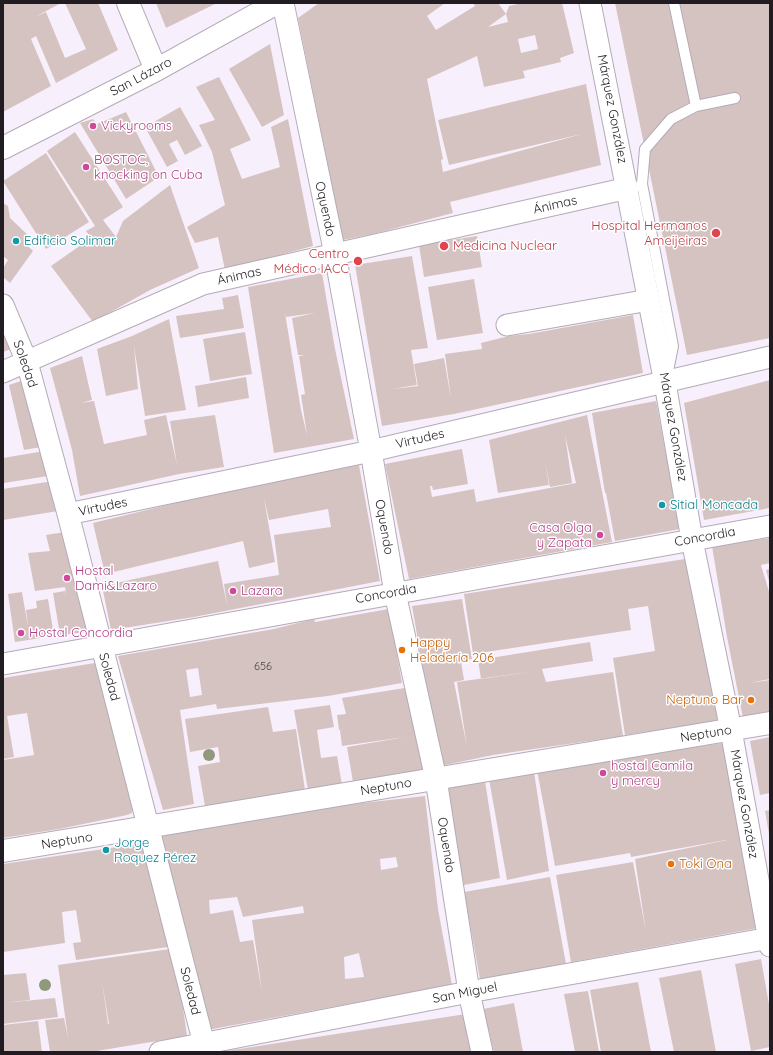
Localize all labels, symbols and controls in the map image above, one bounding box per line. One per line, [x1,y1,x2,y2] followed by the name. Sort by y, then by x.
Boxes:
[594,53,630,165] street label: Márquez González
[107,54,175,100] street label: San Lázaro
[101,118,172,134] place label: Vickyrooms
[88,121,98,131] marker: Vickyrooms
[94,152,203,183] place label: BOSTOC, knocking on Cuba
[81,162,91,172] marker: BOSTOC, knocking on Cuba
[312,180,338,238] street label: Oquendo
[532,192,578,218] street label: Ánimas
[591,218,707,249] place label: Hospital Hermanos Ameijeiras
[710,227,722,239] marker: Hospital Hermanos Ameijeiras
[24,233,116,249] place label: Edificio Solimar
[11,236,21,246] marker: Edificio Solimar
[453,238,557,254] place label: Medicina Nuclear
[438,240,450,252] marker: Medicina Nuclear
[274,246,349,277] place label: Centro Médico IACC
[352,255,364,267] marker: Centro Médico IACC
[216,263,262,289] street label: Ánimas
[10,338,40,390] street label: Soledad
[656,371,690,483] street label: Márquez González
[394,426,446,452] street label: Virtudes
[77,494,129,520] street label: Virtudes
[670,497,758,513] place label: Sitial Moncada
[371,498,397,556] street label: Oquendo
[657,500,667,510] marker: Sitial Moncada
[529,520,592,551] place label: Casa Olga y Zapata
[673,524,737,550] street label: Concordia
[595,530,605,540] marker: Casa Olga y Zapata
[75,563,157,594] place label: Hostal Dami&Lazaro
[62,573,72,583] marker: Hostal Dami&Lazaro
[354,581,418,607] street label: Concordia
[241,583,283,599] place label: Lazara
[228,586,238,596] marker: Lazara
[29,625,133,641] place label: Hostal Concordia
[16,628,26,638] marker: Hostal Concordia
[410,635,494,666] place label: Happy Heladería 206
[397,645,407,655] marker: Happy Heladería 206
[95,651,123,703] street label: Soledad
[254,660,272,674] house number: 656
[666,692,743,708] place label: Neptuno Bar
[746,695,756,705] marker: Neptuno Bar
[679,722,733,746] street label: Neptuno
[727,748,761,860] street label: Márquez González
[611,758,693,789] place label: hostal Camila y mercy
[598,768,608,778] marker: hostal Camila y mercy
[359,775,413,799] street label: Neptuno
[434,816,458,874] street label: Oquendo
[40,829,94,853] street label: Neptuno
[114,835,196,866] place label: Jorge Roquez Pérez
[101,845,111,855] marker: Jorge Roquez Pérez
[679,856,732,872] place label: Toki Ona
[666,859,676,869] marker: Toki Ona
[177,965,203,1017] street label: Soledad
[431,979,499,1007] street label: San Miguel

